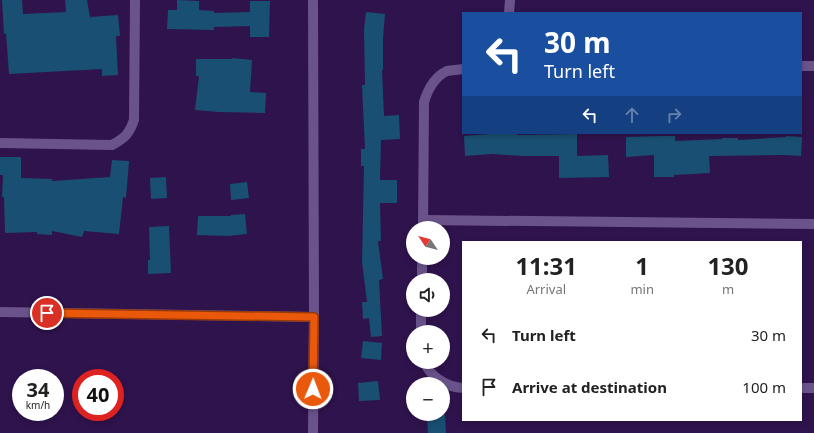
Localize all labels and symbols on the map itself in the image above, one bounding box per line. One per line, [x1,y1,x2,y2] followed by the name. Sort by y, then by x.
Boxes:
[406,221,450,265] north arrow
[30,296,64,330] pin
[292,368,334,410] position arrow
[72,369,124,421] speed limit sign: 40

